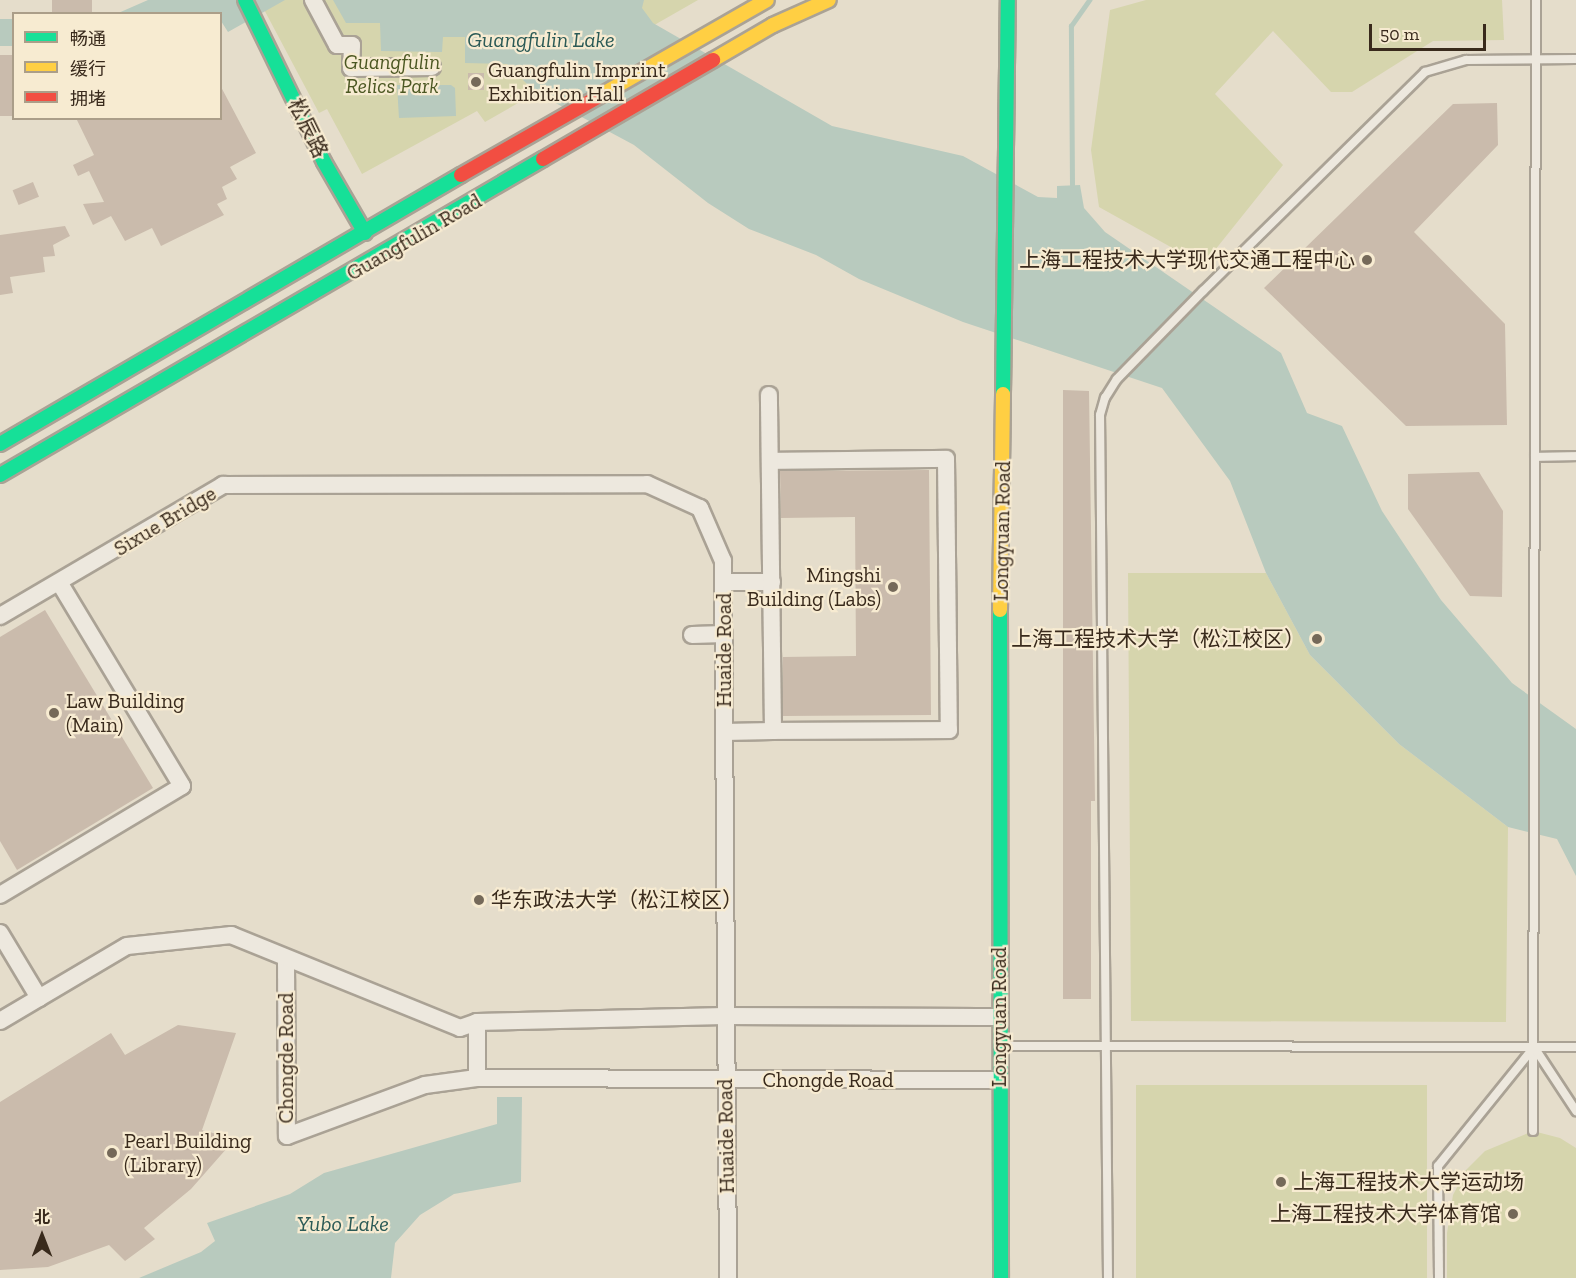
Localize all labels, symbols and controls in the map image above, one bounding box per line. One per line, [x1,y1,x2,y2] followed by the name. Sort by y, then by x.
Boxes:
[12,12,222,120] legend
[1372,12,1489,50] scale bar
[1380,23,1419,45] text: 50 m
[467,27,615,53] water label: Guangfulin Lake
[70,28,106,50] text: 畅通
[344,49,440,99] park label: Guangfulin Relics Park
[488,57,666,107] place label: Guangfulin Imprint Exhibition Hall
[70,58,106,80] text: 缓行
[469,75,483,89] marker: Guangfulin Imprint Exhibition Hall
[70,88,106,110] text: 拥堵
[283,94,333,162] street label: 松辰路
[342,188,486,286] street label: Guangfulin Road
[1019,247,1355,273] place label: 上海工程技术大学现代交通工程中心
[1360,253,1374,267] marker: 上海工程技术大学现代交通工程中心
[988,461,1016,601] street label: Longyuan Road
[109,481,221,561] street label: Sixue Bridge
[747,562,881,612] place label: Mingshi Building (Labs)
[886,580,900,594] marker: Mingshi Building (Labs)
[711,593,737,707] street label: Huaide Road
[1011,626,1305,652] place label: 上海工程技术大学（松江校区）
[1310,632,1324,646] marker: 上海工程技术大学（松江校区）
[66,688,185,738] place label: Law Building (Main)
[47,706,61,720] marker: Law Building (Main)
[491,887,743,913] place label: 华东政法大学（松江校区）
[472,893,486,907] marker: 华东政法大学（松江校区）
[986,947,1012,1087] street label: Longyuan Road
[273,993,299,1123] street label: Chongde Road
[763,1067,893,1093] street label: Chongde Road
[712,1079,740,1193] street label: Huaide Road
[124,1128,252,1178] place label: Pearl Building (Library)
[105,1146,119,1160] marker: Pearl Building (Library)
[1293,1169,1524,1195] place label: 上海工程技术大学运动场
[1274,1175,1288,1189] marker: 上海工程技术大学运动场
[1270,1201,1501,1227] place label: 上海工程技术大学体育馆
[12,1206,72,1266] north arrow
[1506,1207,1520,1221] marker: 上海工程技术大学体育馆
[34,1208,50,1227] text: 北
[297,1211,389,1237] water label: Yubo Lake

